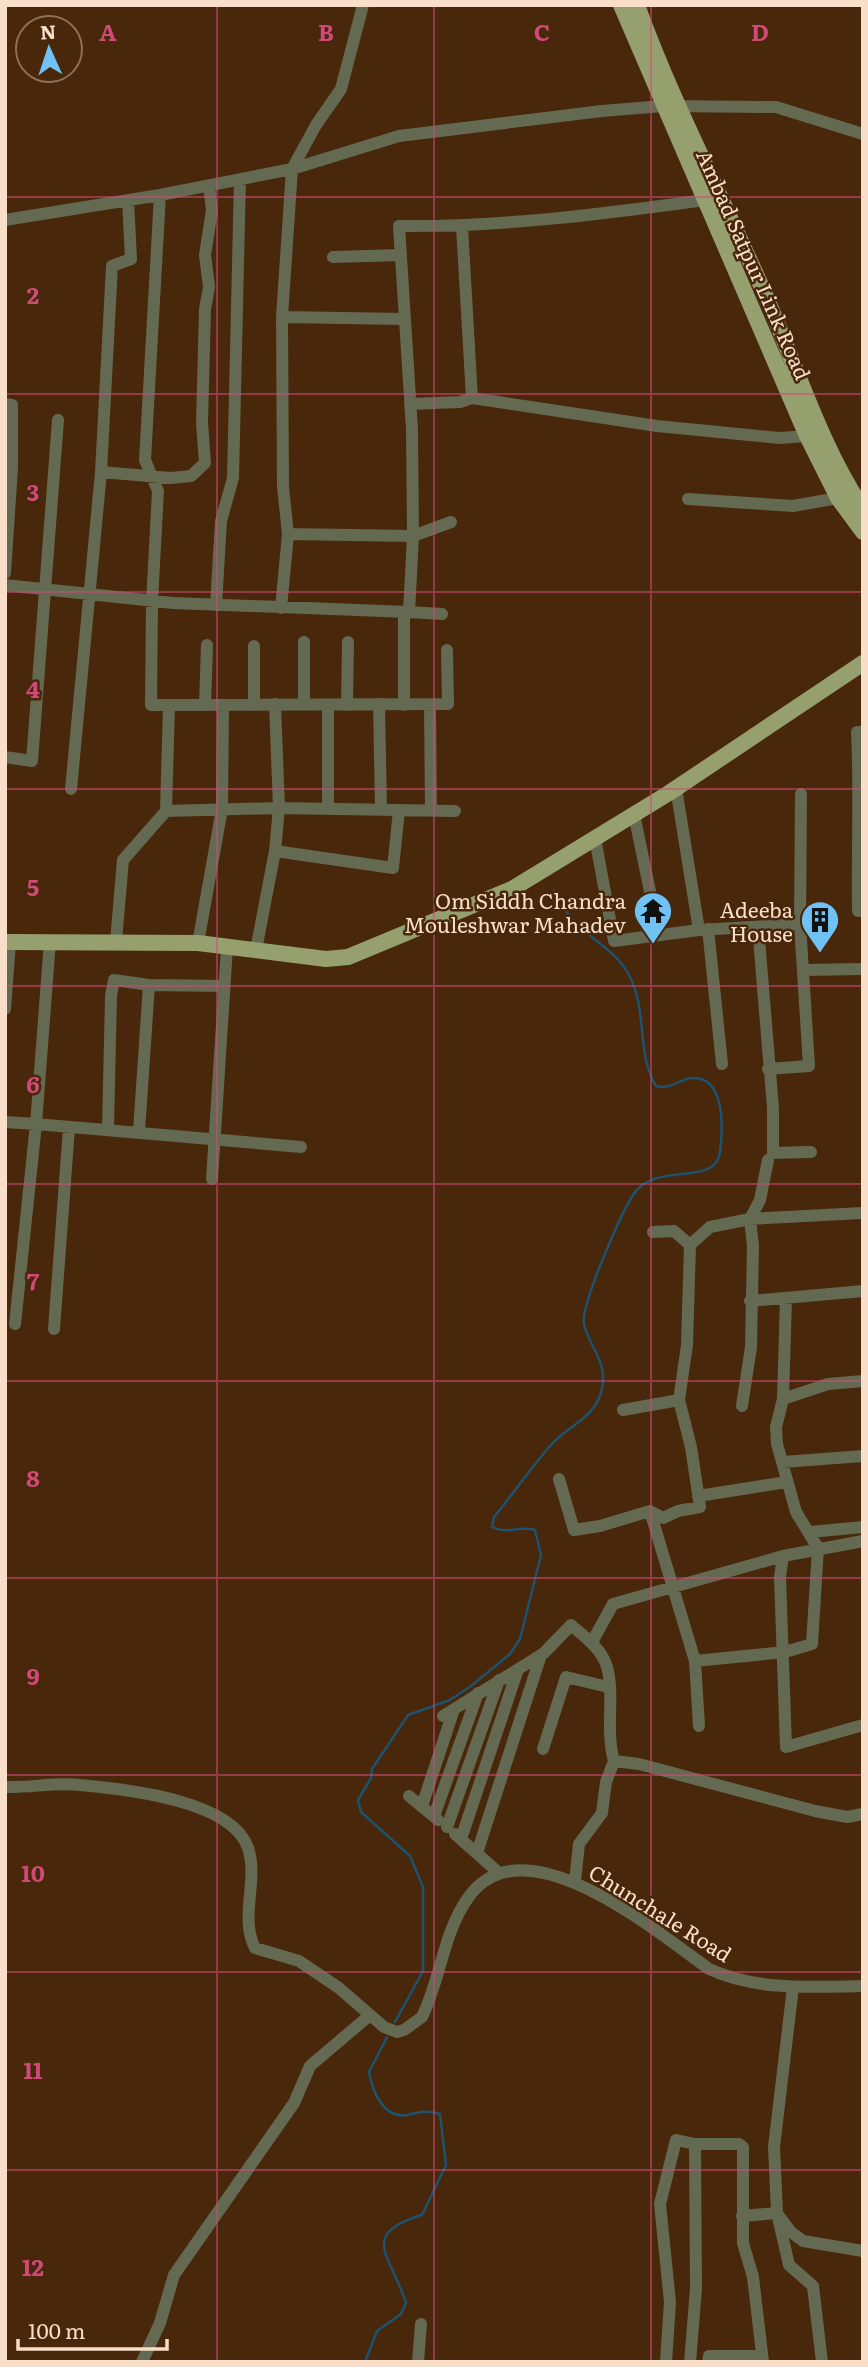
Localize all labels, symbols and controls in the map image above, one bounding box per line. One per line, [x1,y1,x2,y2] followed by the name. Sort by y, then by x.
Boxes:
[14,14,84,84] north arrow
[99,14,117,48] text: A
[318,14,334,48] text: B
[534,14,550,48] text: C
[751,14,769,48] text: D
[39,17,57,45] text: N
[690,144,820,384] street label: Ambad Satpur Link Road
[27,277,39,311] text: 2
[27,474,39,508] text: 3
[26,671,40,705] text: 4
[27,869,39,903] text: 5
[404,884,627,939] place label: Om Siddh Chandra Mouleshwar Mahadev
[632,890,674,945] temple icon: Om Siddh Chandra Mouleshwar Mahadev
[720,893,794,948] place label: Adeeba House
[799,899,841,954] building icon: Adeeba House
[26,1066,40,1100] text: 6
[27,1263,40,1297] text: 7
[26,1460,40,1494] text: 8
[26,1658,40,1692] text: 9
[21,1855,45,1889] text: 10
[584,1856,739,1969] street label: Chunchale Road
[23,2052,43,2086] text: 11
[22,2249,44,2283] text: 12
[18,2308,166,2352] scale bar
[28,2314,85,2345] text: 100 m

